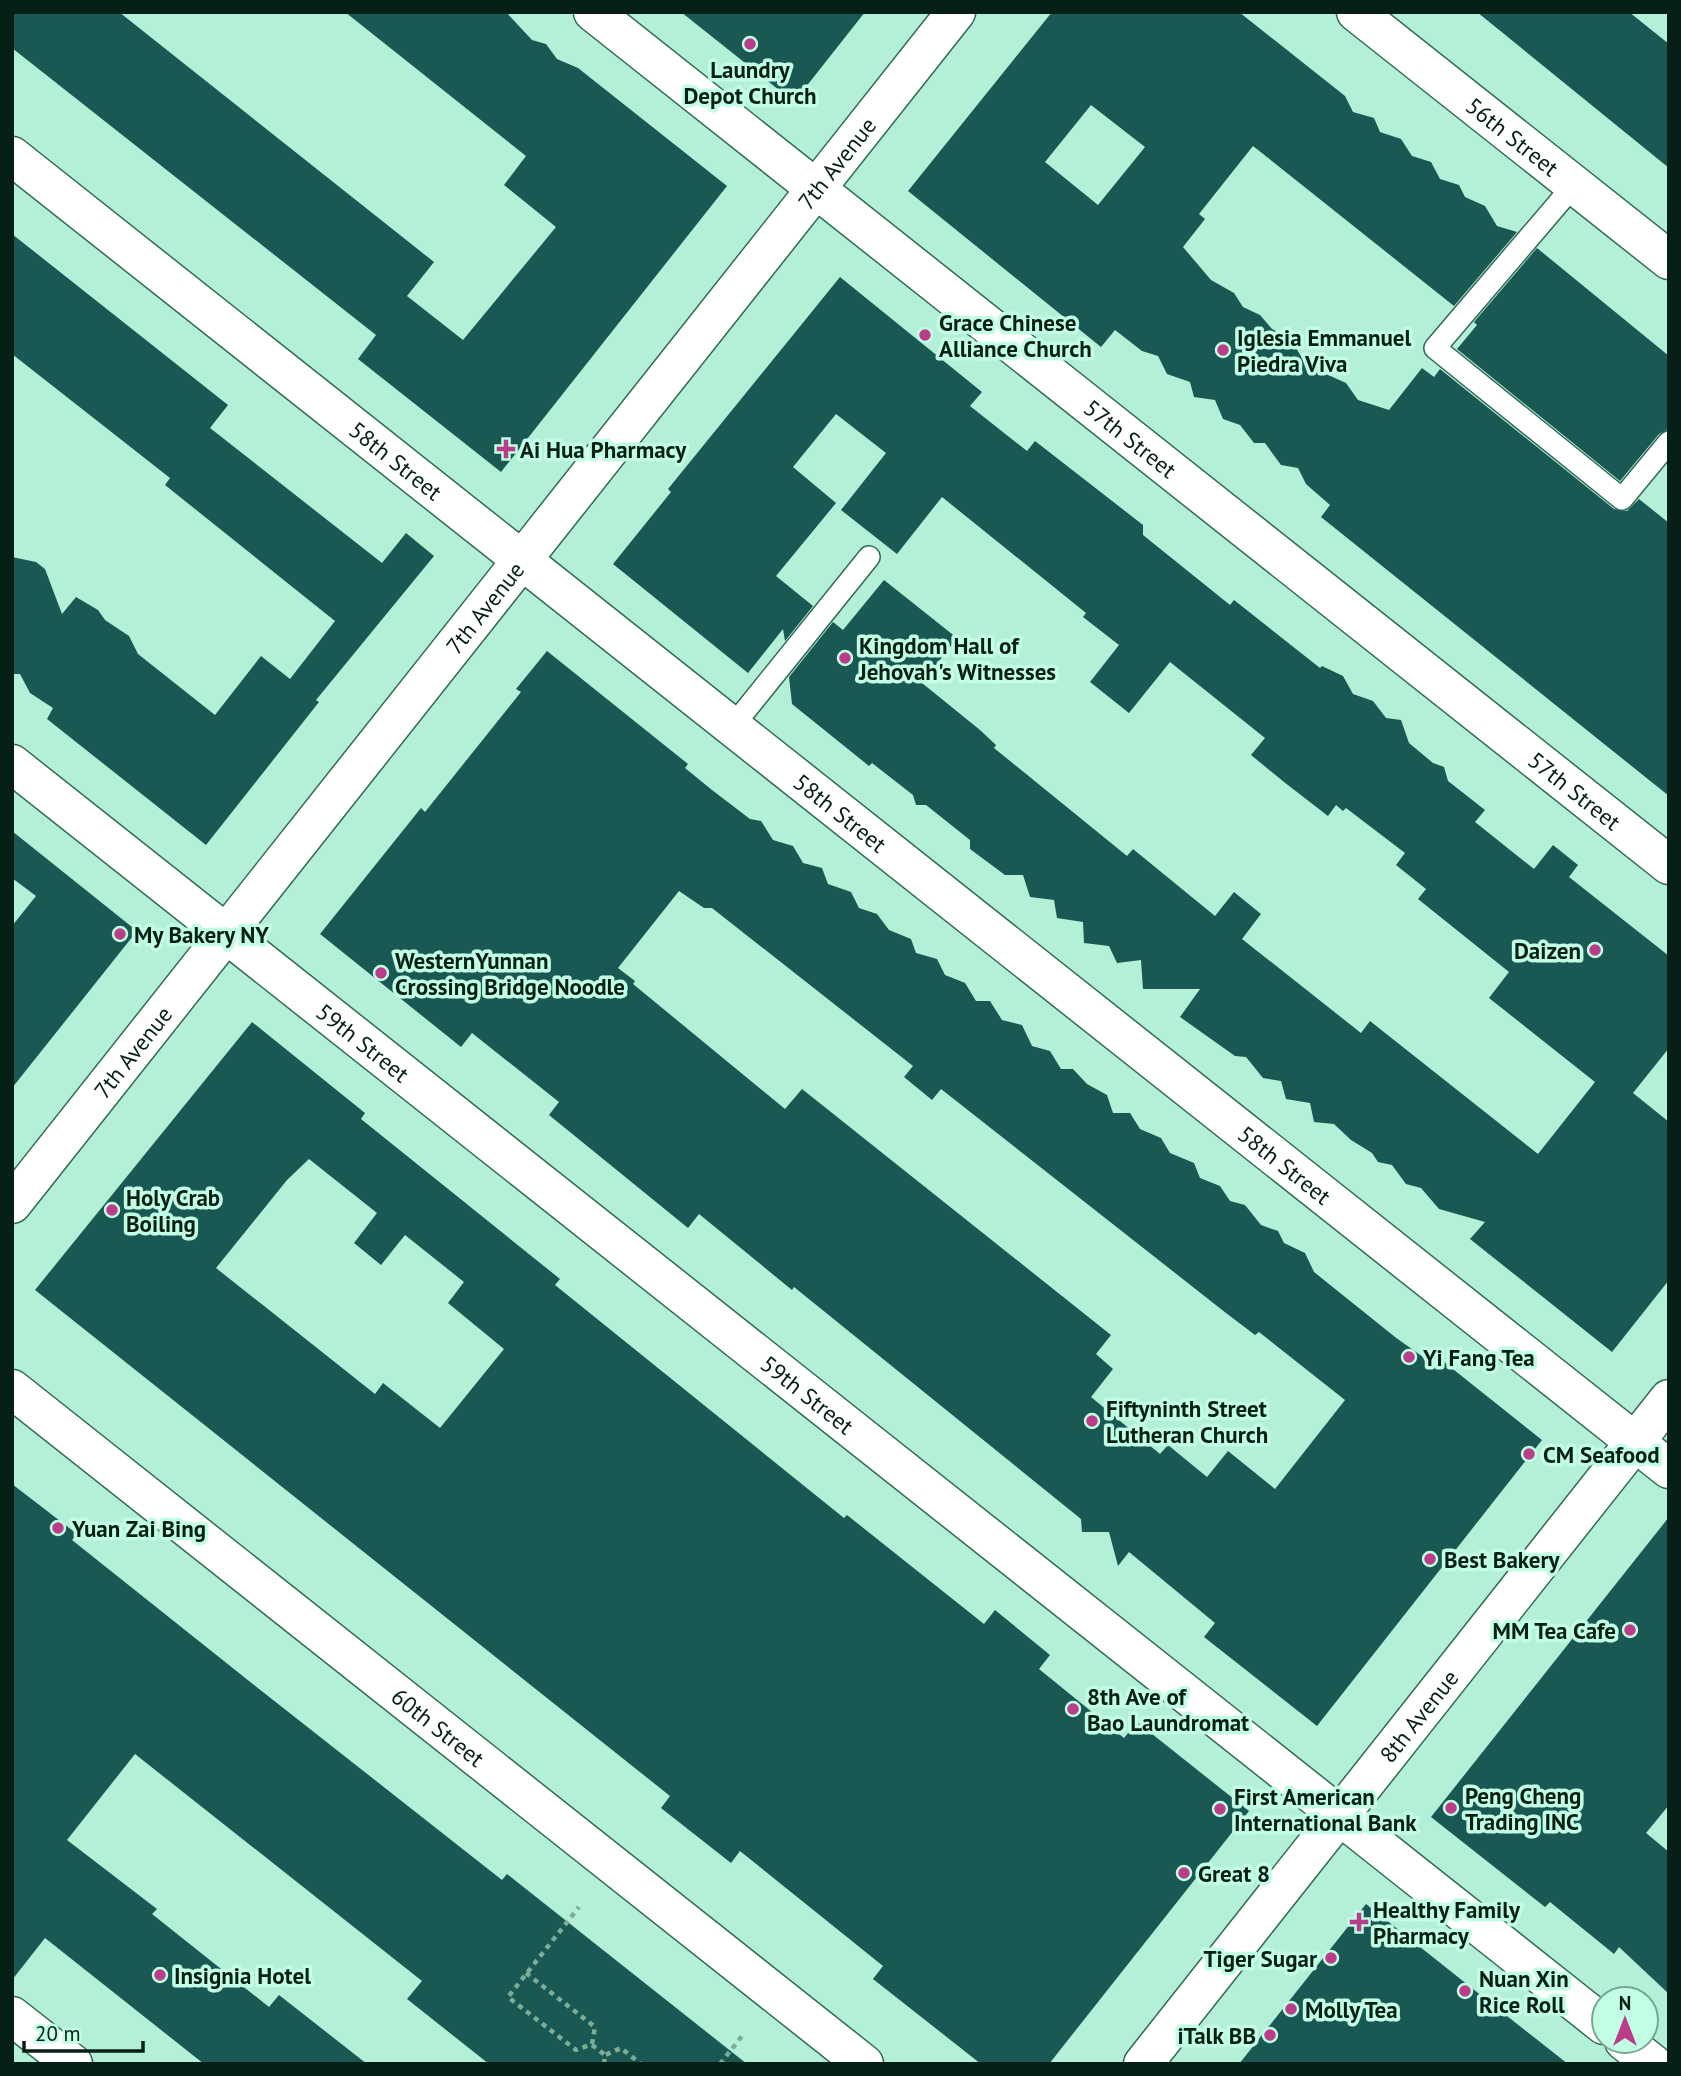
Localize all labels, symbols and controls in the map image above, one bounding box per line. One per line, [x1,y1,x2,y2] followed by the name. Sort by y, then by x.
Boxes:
[742,36,758,52] marker: Laundry Depot Church
[683,55,817,110] place label: Laundry Depot Church
[1460,91,1565,182] street label: 56th Street
[791,111,882,215] street label: 7th Avenue
[939,308,1092,363] place label: Grace Chinese Alliance Church
[1237,323,1411,378] place label: Iglesia Emmanuel Piedra Viva
[917,327,933,343] marker: Grace Chinese Alliance Church
[1215,342,1231,358] marker: Iglesia Emmanuel Piedra Viva
[1079,393,1183,484] street label: 57th Street
[344,415,448,506] street label: 58th Street
[520,435,687,464] place label: Ai Hua Pharmacy
[498,441,514,457] marker: Ai Hua Pharmacy
[439,555,530,659] street label: 7th Avenue
[858,631,1056,686] place label: Kingdom Hall of Jehovah's Witnesses
[837,650,853,666] marker: Kingdom Hall of Jehovah's Witnesses
[1523,745,1627,836] street label: 57th Street
[788,767,893,858] street label: 58th Street
[134,920,269,949] place label: My Bakery NY
[112,926,128,942] marker: My Bakery NY
[1514,936,1581,965] place label: Daizen
[1587,942,1603,958] marker: Daizen
[395,946,625,1001] place label: WesternYunnan Crossing Bridge Noodle
[373,965,389,981] marker: WesternYunnan Crossing Bridge Noodle
[311,997,416,1088] street label: 59th Street
[87,1000,178,1104] street label: 7th Avenue
[1233,1119,1337,1210] street label: 58th Street
[126,1183,220,1238] place label: Holy Crab Boiling
[104,1202,120,1218] marker: Holy Crab Boiling
[1422,1343,1535,1372] place label: Yi Fang Tea
[755,1349,860,1440] street label: 59th Street
[1401,1349,1417,1365] marker: Yi Fang Tea
[1106,1394,1268,1449] place label: Fiftyninth Street Lutheran Church
[1084,1413,1100,1429] marker: Fiftyninth Street Lutheran Church
[1543,1440,1660,1469] place label: CM Seafood
[1521,1446,1537,1462] marker: CM Seafood
[71,1514,206,1543] place label: Yuan Zai Bing
[50,1520,66,1536] marker: Yuan Zai Bing
[1444,1545,1561,1574] place label: Best Bakery
[1422,1551,1438,1567] marker: Best Bakery
[1493,1616,1616,1645] place label: MM Tea Cafe
[1622,1622,1638,1638] marker: MM Tea Cafe
[1373,1664,1464,1768] street label: 8th Avenue
[386,1681,491,1773] street label: 60th Street
[1087,1682,1249,1737] place label: 8th Ave of Bao Laundromat
[1065,1701,1081,1717] marker: 8th Ave of Bao Laundromat
[1465,1781,1581,1836] place label: Peng Cheng Trading INC
[1234,1782,1417,1837] place label: First American International Bank
[1443,1800,1459,1816] marker: Peng Cheng Trading INC
[1212,1801,1228,1817] marker: First American International Bank
[1198,1859,1270,1888] place label: Great 8
[1176,1865,1192,1881] marker: Great 8
[1373,1895,1521,1950] place label: Healthy Family Pharmacy
[1351,1914,1367,1930] marker: Healthy Family Pharmacy
[1203,1944,1318,1973] place label: Tiger Sugar
[1323,1950,1339,1966] marker: Tiger Sugar
[174,1961,311,1990] place label: Insignia Hotel
[1479,1964,1569,2019] place label: Nuan Xin Rice Roll
[152,1967,168,1983] marker: Insignia Hotel
[1457,1983,1473,1999] marker: Nuan Xin Rice Roll
[1590,1985,1660,2055] north arrow
[1619,1991,1631,2015] text: N
[1305,1995,1398,2024] place label: Molly Tea
[1283,2001,1299,2017] marker: Molly Tea
[24,2010,144,2054] scale bar
[35,2020,81,2047] text: 20 m
[1177,2021,1256,2050] place label: iTalk BB
[1262,2027,1278,2043] marker: iTalk BB

